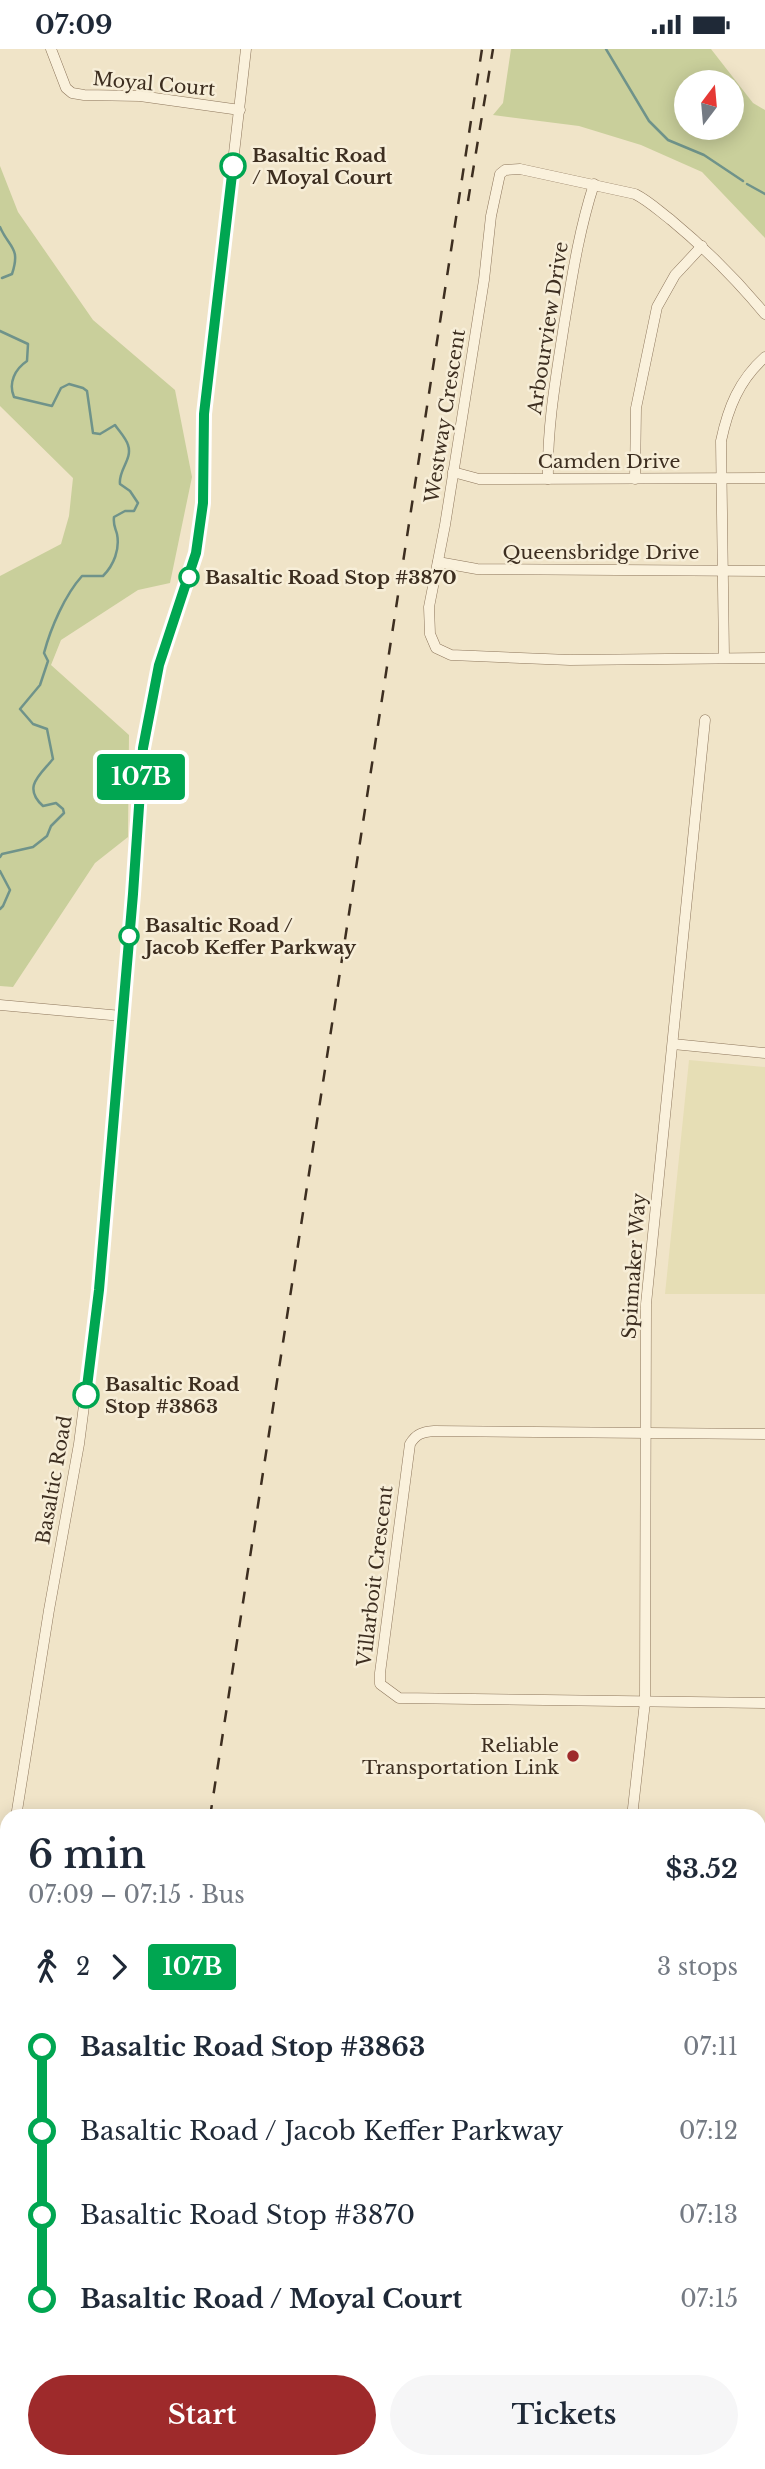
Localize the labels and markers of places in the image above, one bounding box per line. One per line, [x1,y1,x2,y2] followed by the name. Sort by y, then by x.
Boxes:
[252,144,393,189] place label: Basaltic Road / Moyal Court
[220,153,246,179] marker: Basaltic Road / Moyal Court
[205,566,457,589] place label: Basaltic Road Stop #3870
[179,567,199,587] marker: Basaltic Road Stop #3870
[141,914,357,959] place label: Basaltic Road / Jacob Keffer Parkway
[119,926,139,946] marker: Basaltic Road / Jacob Keffer Parkway
[105,1373,239,1418] place label: Basaltic Road Stop #3863
[73,1382,99,1408] marker: Basaltic Road Stop #3863
[362,1734,559,1779] place label: Reliable Transportation Link
[565,1748,581,1764] marker: Reliable Transportation Link

